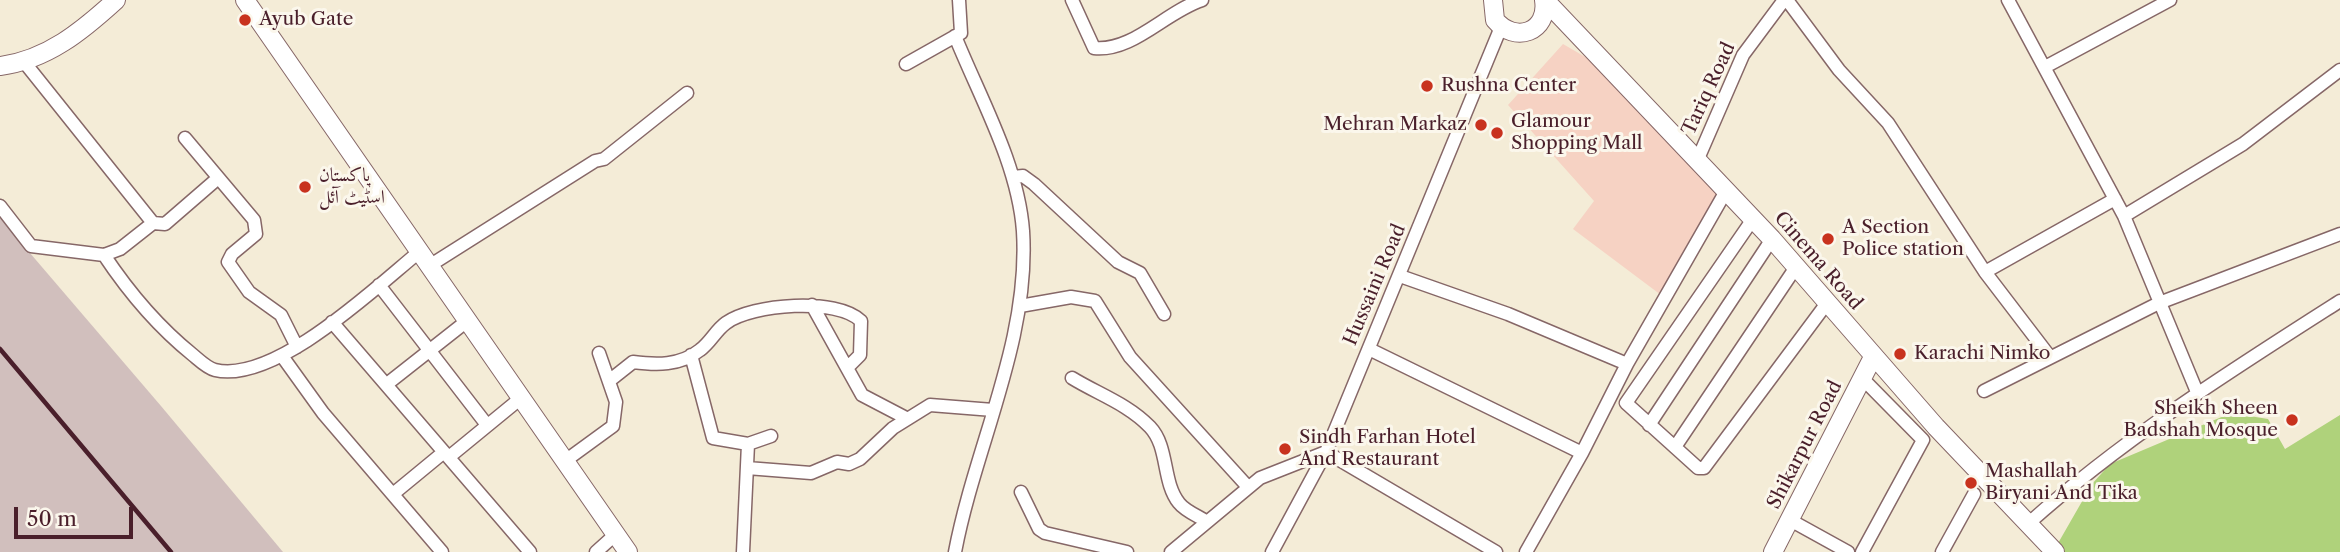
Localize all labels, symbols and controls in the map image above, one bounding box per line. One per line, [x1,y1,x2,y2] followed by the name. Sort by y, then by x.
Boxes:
[259,9,353,31] place label: Ayub Gate
[237,12,253,28] marker: Ayub Gate
[1678,39,1740,139] street label: Tariq Road
[1441,75,1576,97] place label: Rushna Center
[1419,78,1435,94] marker: Rushna Center
[1511,111,1642,155] place label: Glamour Shopping Mall
[1323,114,1467,136] place label: Mehran Markaz
[1473,117,1489,133] marker: Mehran Markaz
[1489,125,1505,141] marker: Glamour Shopping Mall
[319,165,385,209] place label: پاکستان اسٹیٹ آئل
[297,179,313,195] marker: پاکستان اسٹیٹ آئل
[1769,207,1867,315] street label: Cinema Road
[1842,217,1964,261] place label: A Section Police station
[1339,221,1411,349] street label: Hussaini Road
[1820,231,1836,247] marker: A Section Police station
[1914,343,2050,365] place label: Karachi Nimko
[1892,346,1908,362] marker: Karachi Nimko
[1763,377,1847,513] street label: Shikarpur Road
[2124,398,2278,442] place label: Sheikh Sheen Badshah Mosque
[2284,412,2300,428] marker: Sheikh Sheen Badshah Mosque
[1299,427,1476,471] place label: Sindh Farhan Hotel And Restaurant
[1277,441,1293,457] marker: Sindh Farhan Hotel And Restaurant
[1985,461,2138,505] place label: Mashallah Biryani And Tika
[1963,475,1979,491] marker: Mashallah Biryani And Tika
[18,492,136,536] scale bar
[27,506,77,531] text: 50 m

